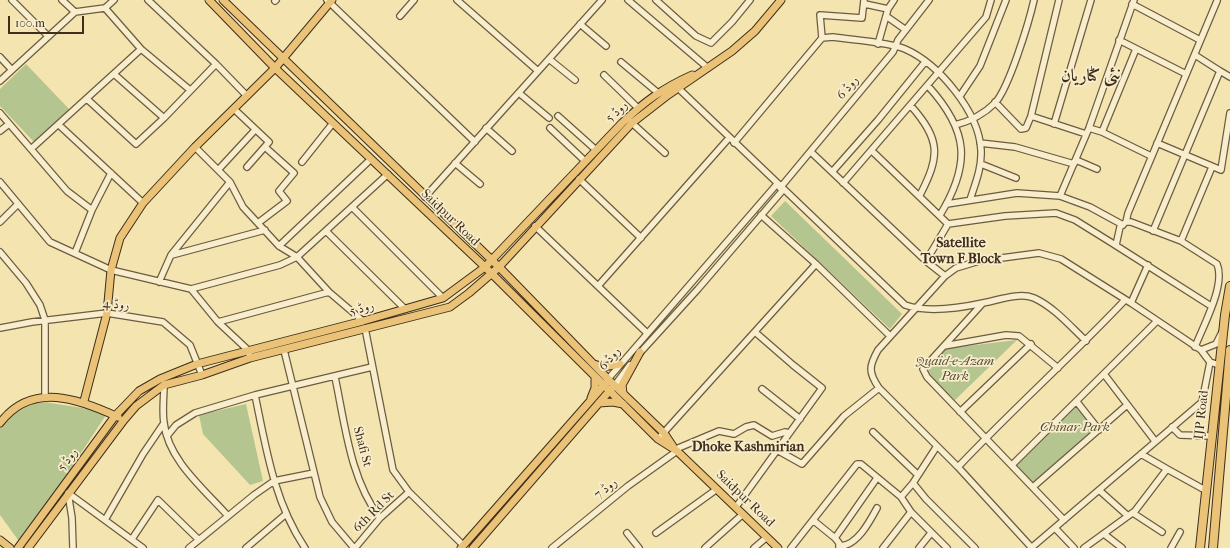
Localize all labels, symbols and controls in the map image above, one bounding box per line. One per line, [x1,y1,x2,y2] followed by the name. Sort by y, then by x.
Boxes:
[10,8,86,34] scale bar
[15,16,45,30] text: 100 m
[1061,67,1121,87] district label: نئی کٹاریان
[834,73,862,103] street label: روڈ 6
[603,98,631,126] street label: روڈ 5
[418,186,482,250] street label: Saidpur Road
[921,236,1001,268] district label: Satellite Town F Block
[102,296,130,314] street label: روڈ 4
[348,298,376,320] street label: روڈ 5
[596,344,624,374] street label: روڈ 6
[916,354,994,385] park label: Quaid-e-Azam Park
[1192,390,1212,440] street label: IJP Road
[1040,420,1110,436] park label: Chinar Park
[349,425,375,469] street label: Shafi St
[692,440,804,456] district label: Dhoke Kashmirian
[54,445,82,475] street label: روڈ 5
[713,467,777,531] street label: Saidpur Road
[591,475,621,503] street label: روڈ 7
[350,488,398,536] street label: 6th Rd St

